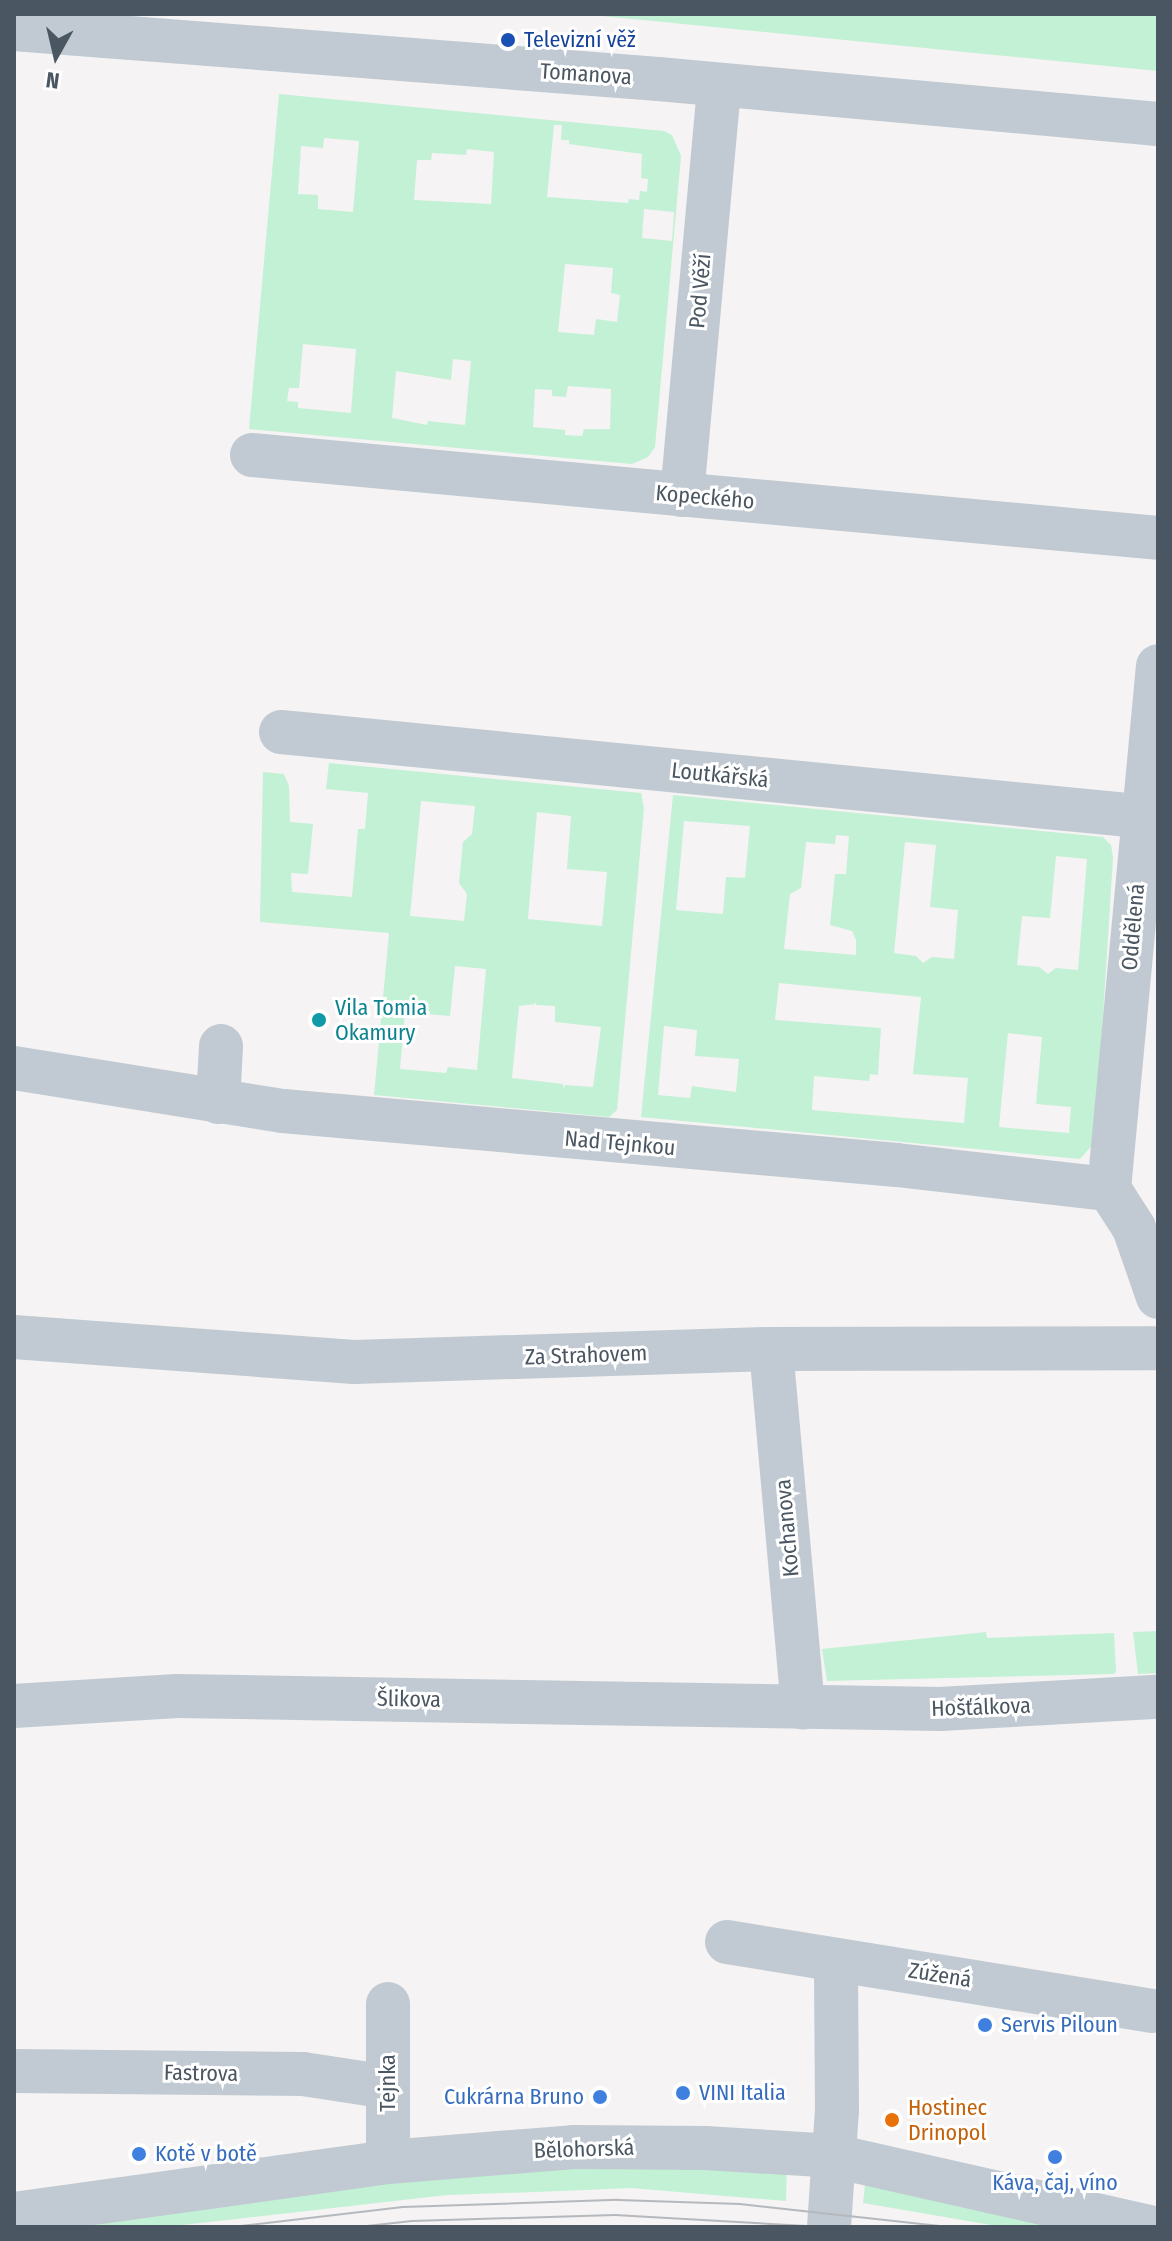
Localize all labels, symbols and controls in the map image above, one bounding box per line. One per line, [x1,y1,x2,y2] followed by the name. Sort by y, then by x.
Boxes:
[16,16,96,96] north arrow
[524,27,636,53] place label: Televizní věž
[499,31,517,49] marker: Televizní věž
[539,58,633,90] street label: Tomanova
[44,66,61,95] text: N
[684,253,716,329] street label: Pod Věží
[655,480,755,514] street label: Kopeckého
[670,757,770,793] street label: Loutkářská
[1116,882,1150,972] street label: Oddělená
[335,994,427,1046] place label: Vila Tomia Okamury
[310,1011,328,1029] marker: Vila Tomia Okamury
[563,1125,677,1161] street label: Nad Tejnkou
[524,1340,648,1370] street label: Za Strahovem
[770,1478,804,1578] street label: Kochanova
[377,1685,441,1713] street label: Šlikova
[931,1692,1031,1722] street label: Hošťálkova
[907,1957,973,1993] street label: Zúžená
[1001,2012,1118,2038] place label: Servis Piloun
[976,2016,994,2034] marker: Servis Piloun
[375,2054,401,2112] street label: Tejnka
[164,2059,238,2087] street label: Fastrova
[699,2080,786,2106] place label: VINI Italia
[444,2084,584,2110] place label: Cukrárna Bruno
[674,2084,692,2102] marker: VINI Italia
[591,2088,609,2106] marker: Cukrárna Bruno
[908,2094,987,2146] place label: Hostinec Drinopol
[883,2111,901,2129] marker: Hostinec Drinopol
[533,2134,635,2164] street label: Bělohorská
[155,2141,257,2167] place label: Kotě v botě
[130,2145,148,2163] marker: Kotě v botě
[1046,2148,1064,2166] marker: Káva, čaj, víno
[992,2170,1118,2196] place label: Káva, čaj, víno

